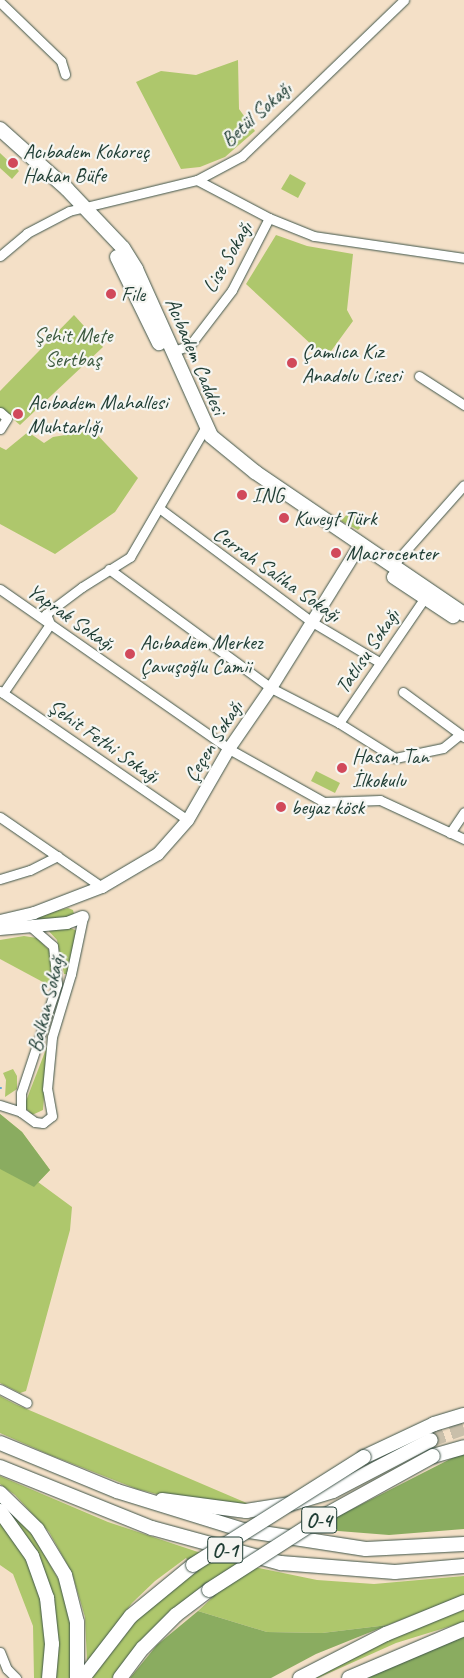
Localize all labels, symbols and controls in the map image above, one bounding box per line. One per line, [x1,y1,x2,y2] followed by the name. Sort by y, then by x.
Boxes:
[216,76,296,152] street label: Betül Sokağı
[23,138,149,188] place label: Acıbadem Kokoreç Hakan Büfe
[7,157,19,169] marker: Acıbadem Kokoreç Hakan Büfe
[197,217,257,297] street label: Lise Sokağı
[121,281,145,307] place label: File
[105,288,117,300] marker: File
[160,293,232,419] street label: Acıbadem Caddesi
[34,322,112,372] park label: Şehit Mete Sertbaş
[302,338,401,388] place label: Çamlıca Kız Anadolu Lisesi
[286,357,298,369] marker: Çamlıca Kız Anadolu Lisesi
[28,389,167,439] place label: Acıbadem Mahallesi Muhtarlığı
[12,408,24,420] marker: Acıbadem Mahallesi Muhtarlığı
[252,482,284,508] place label: ING
[236,489,248,501] marker: ING
[294,505,377,531] place label: Kuveyt Türk
[278,512,290,524] marker: Kuveyt Türk
[208,521,346,627] street label: Cerrah Saliha Sokağı
[346,540,438,566] place label: Macrocenter
[330,547,342,559] marker: Macrocenter
[23,578,119,656] street label: Yaprak Sokağı
[330,604,404,698] street label: Tatlısu Sokağı
[140,629,263,679] place label: Acıbadem Merkez Çavuşoğlu Camii
[124,648,136,660] marker: Acıbadem Merkez Çavuşoğlu Camii
[44,694,164,788] street label: Şehit Fethi Sokağı
[178,696,248,786] street label: Çeçen Sokağı
[352,743,429,793] place label: Hasan Tan İlkokulu
[336,762,348,774] marker: Hasan Tan İlkokulu
[291,794,364,820] place label: beyaz kösk
[275,801,287,813] marker: beyaz kösk
[22,952,70,1054] street label: Balkan Sokağı
[300,1502,338,1538] road number: O-4
[206,1532,244,1568] road number: O-1

